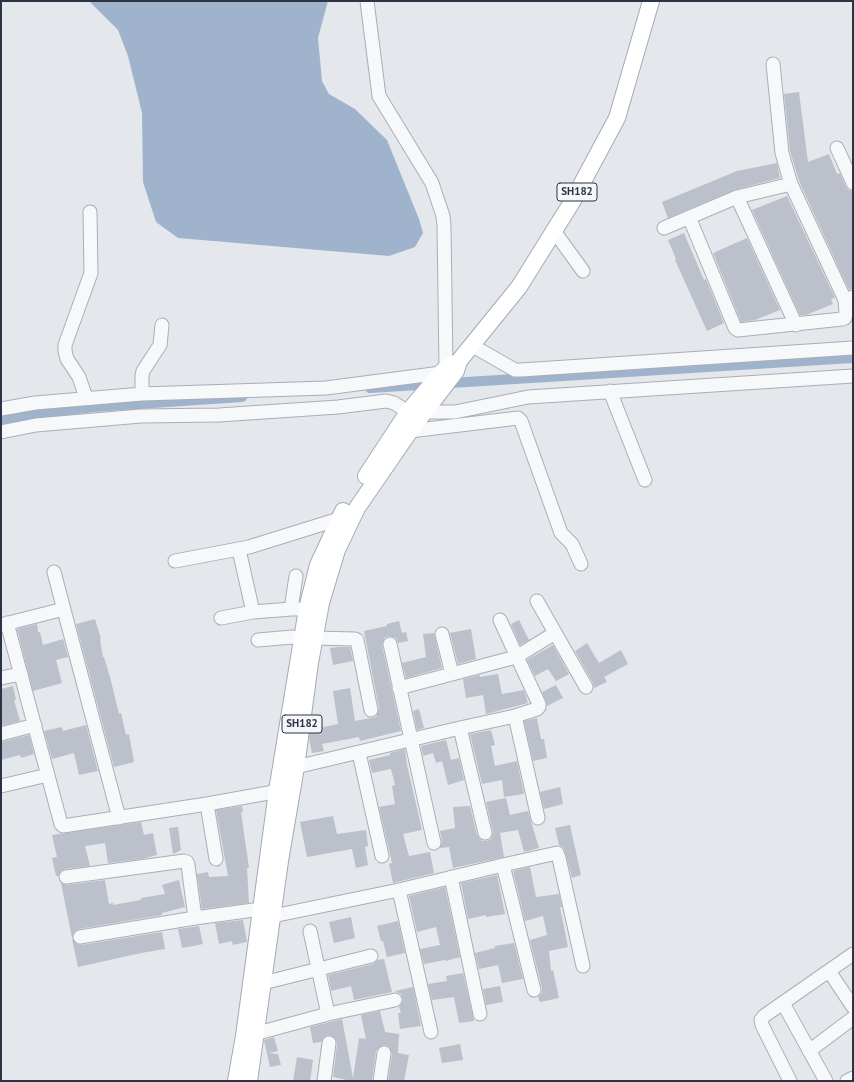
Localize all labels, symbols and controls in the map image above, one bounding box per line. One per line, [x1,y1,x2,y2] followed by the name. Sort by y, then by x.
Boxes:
[557,183,597,201] road number: SH182
[282,715,322,733] road number: SH182

